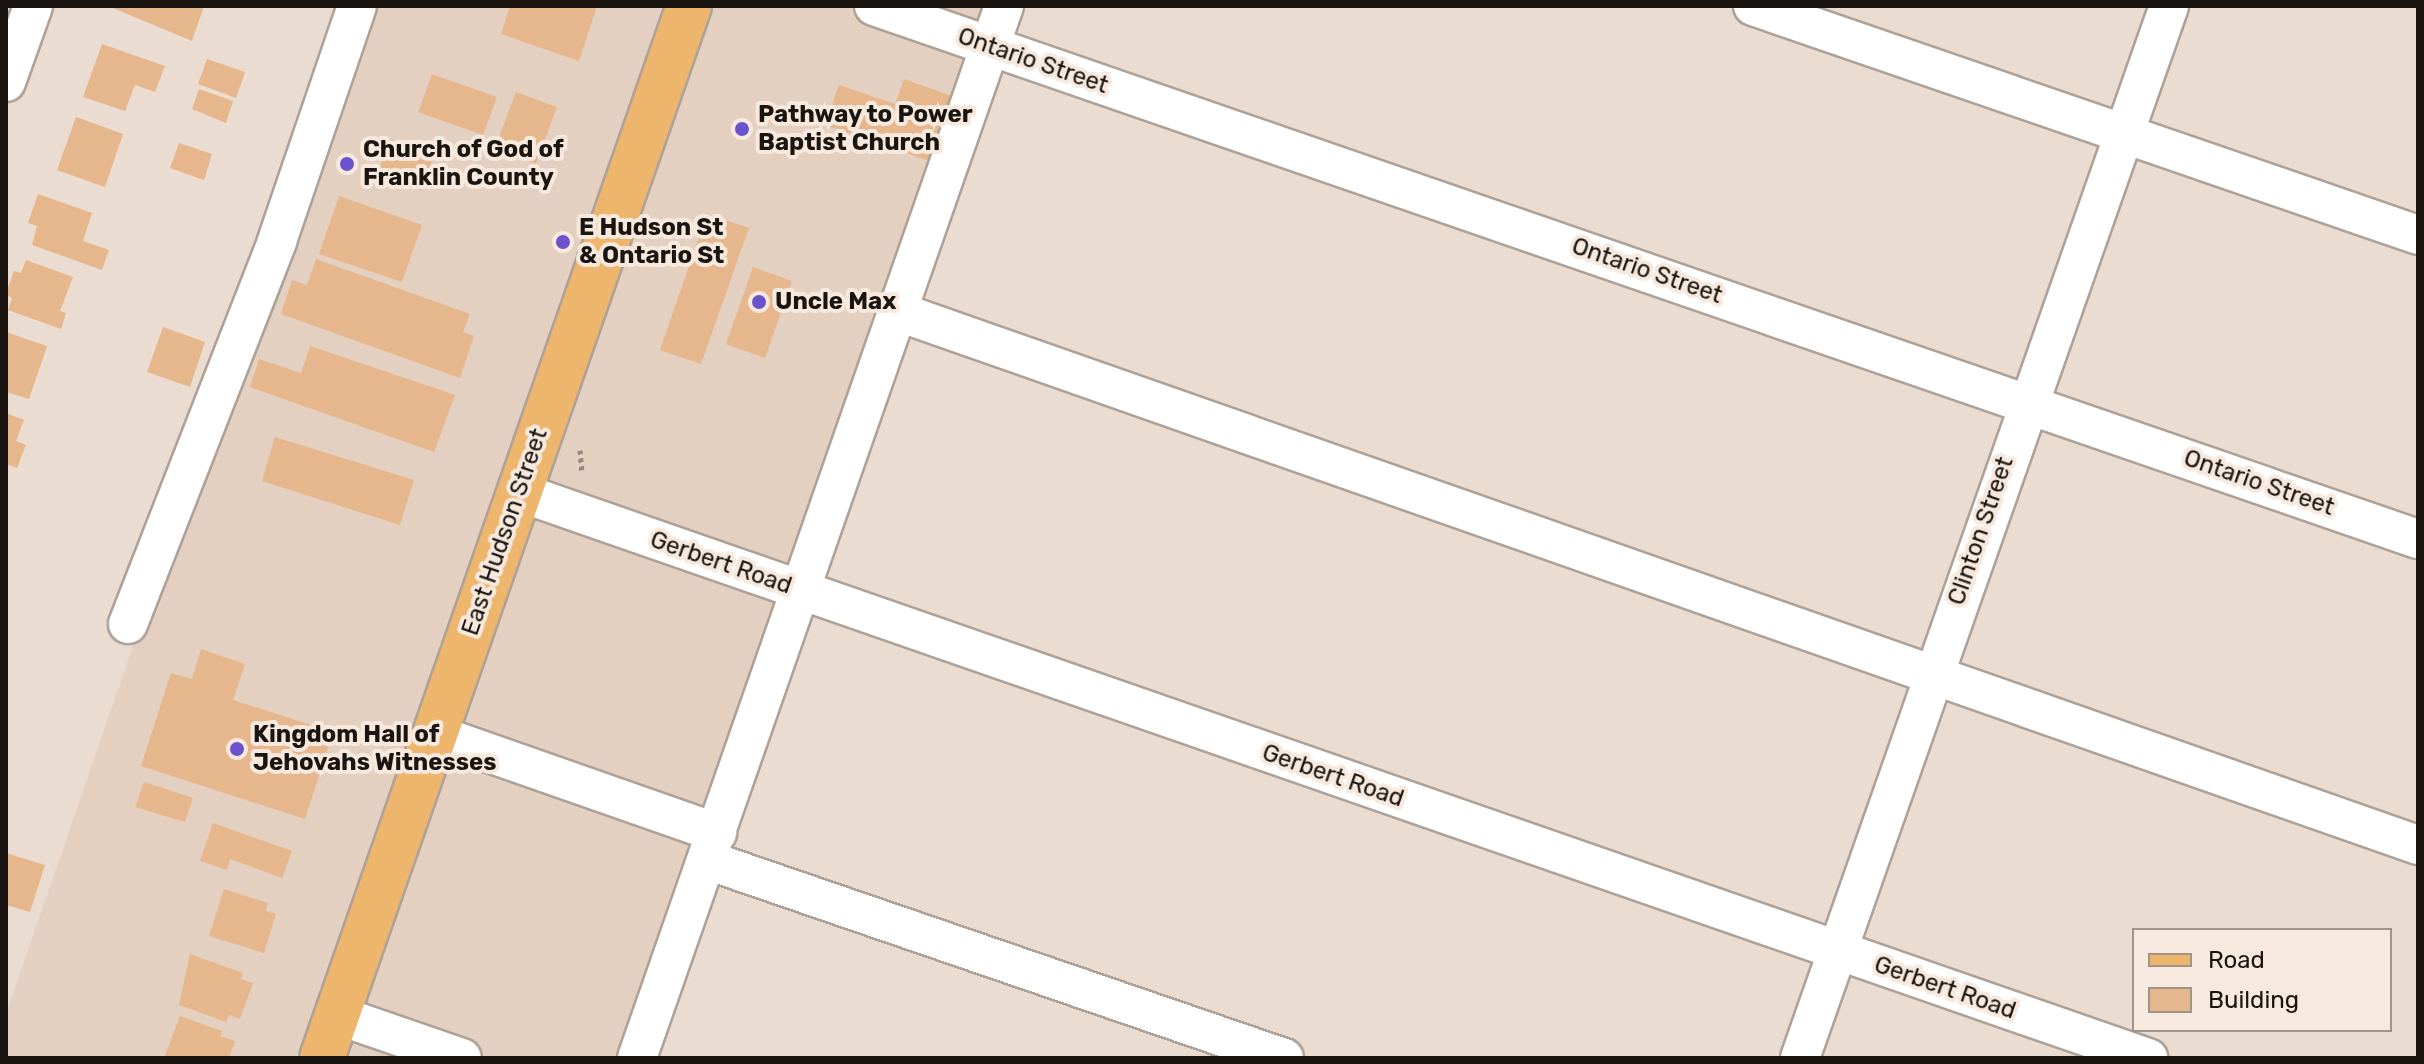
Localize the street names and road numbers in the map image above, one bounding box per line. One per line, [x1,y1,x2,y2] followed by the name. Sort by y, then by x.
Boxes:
[954,22,1112,100] street label: Ontario Street
[1568,232,1726,310] street label: Ontario Street
[456,425,554,639] street label: East Hudson Street
[2180,444,2338,522] street label: Ontario Street
[1942,453,2020,609] street label: Clinton Street
[646,525,796,601] street label: Gerbert Road
[1258,738,1408,814] street label: Gerbert Road
[1870,950,2020,1026] street label: Gerbert Road

